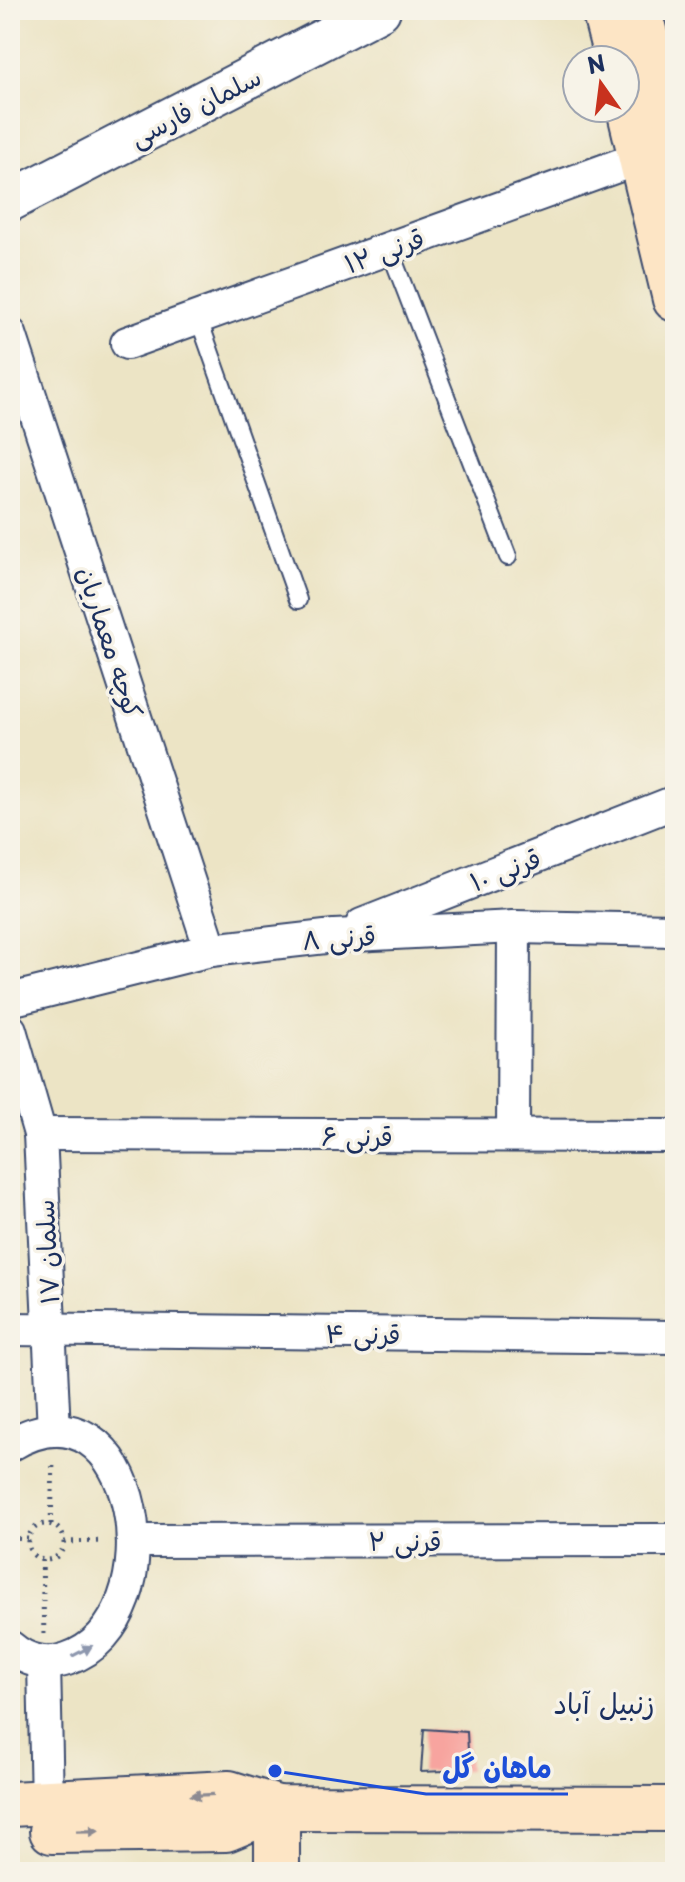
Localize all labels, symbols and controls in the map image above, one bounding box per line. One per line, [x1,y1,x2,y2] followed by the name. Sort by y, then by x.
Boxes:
[561,44,641,124] north arrow
[583,45,608,81] text: N
[122,56,268,156] street label: سلمان فارسی
[338,218,430,282] street label: قرنی ۱۲
[68,561,154,723] street label: کوچه معماریان
[464,838,546,900] street label: قرنی ۱۰
[301,915,377,959] street label: قرنی ۸
[321,1116,393,1155] street label: قرنی ۶
[24,1199,68,1305] street label: سلمان ۱۷
[325,1313,401,1353] street label: قرنی ۴
[368,1521,442,1560] street label: قرنی ۲
[70,1645,93,1658] one-way arrow
[553,1681,655,1724] district label: زنبیل آباد
[426,1742,568,1794] callout: ماهان گل
[442,1745,552,1788] text: ماهان گل
[189,1789,214,1802] one-way arrow
[76,1825,101,1837] one-way arrow

